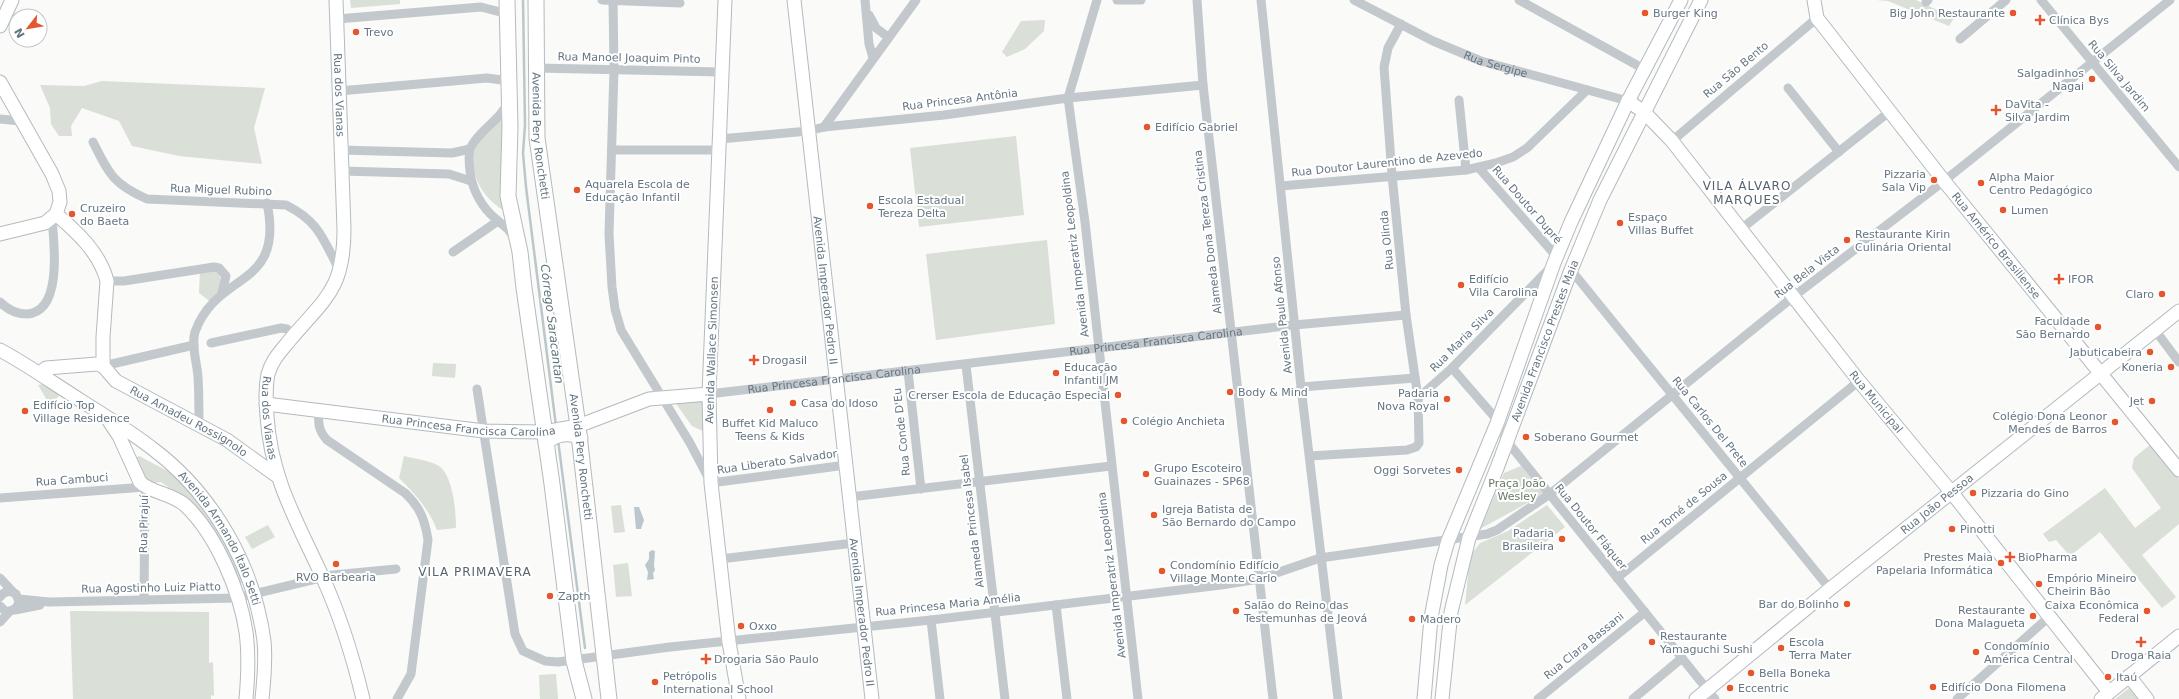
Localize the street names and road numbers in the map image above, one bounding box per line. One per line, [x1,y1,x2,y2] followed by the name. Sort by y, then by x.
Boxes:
[2085,38,2153,114] street label: Rua Silva Jardim
[1701,39,1771,101] street label: Rua São Bento
[1462,48,1529,80] street label: Rua Sergipe
[557,50,701,66] street label: Rua Manoel Joaquim Pinto
[331,53,347,137] street label: Rua dos Vianas
[530,72,552,200] street label: Avenida Pery Ronchetti
[901,86,1019,114] street label: Rua Princesa Antônia
[1291,146,1484,180] street label: Rua Doutor Laurentino de Azevedo
[1191,149,1225,315] street label: Alameda Dona Tereza Cristina
[1490,163,1565,247] street label: Rua Doutor Dupré
[1058,170,1092,338] street label: Avenida Imperatriz Leopoldina
[170,182,272,198] street label: Rua Miguel Rubino
[1949,190,2044,301] street label: Rua Américo Brasiliense
[1377,210,1397,270] street label: Rua Olinda
[811,215,840,365] street label: Avenida Imperador Pedro II
[1772,243,1842,301] street label: Rua Bela Vista
[1269,256,1295,374] street label: Avenida Paulo Afonso
[1508,258,1581,423] street label: Avenida Francisco Prestes Maia
[703,276,721,424] street label: Avenida Wallace Simonsen
[1427,305,1497,375] street label: Rua Maria Silva
[1068,325,1243,358] street label: Rua Princesa Francisca Carolina
[747,363,922,396] street label: Rua Princesa Francisca Carolina
[1847,368,1906,436] street label: Rua Municipal
[1669,374,1751,470] street label: Rua Carlos Del Prete
[259,375,280,461] street label: Rua dos Vianas
[128,383,250,459] street label: Rua Amadeu Rossignolo
[891,387,913,477] street label: Rua Conde D'Eu
[567,393,595,521] street label: Avenida Pery Ronchetti
[381,412,557,439] street label: Rua Princesa Francisca Carolina
[716,447,838,477] street label: Rua Liberato Salvador
[957,454,987,588] street label: Alameda Princesa Isabel
[176,468,263,607] street label: Avenida Armando Ítalo Setti
[1638,469,1730,547] street label: Rua Tomé de Sousa
[35,471,109,489] street label: Rua Cambuci
[1898,471,1976,537] street label: Rua João Pessoa
[1552,481,1630,573] street label: Rua Doutor Fláquer
[1095,491,1129,659] street label: Avenida Imperatriz Leopoldina
[137,494,151,553] street label: Rua Pirajuí
[847,537,877,687] street label: Avenida Imperador Pedro II
[81,580,221,596] street label: Rua Agostinho Luiz Piatto
[875,591,1021,619] street label: Rua Princesa Maria Amélia
[1541,610,1627,682] street label: Rua Clara Bassani

